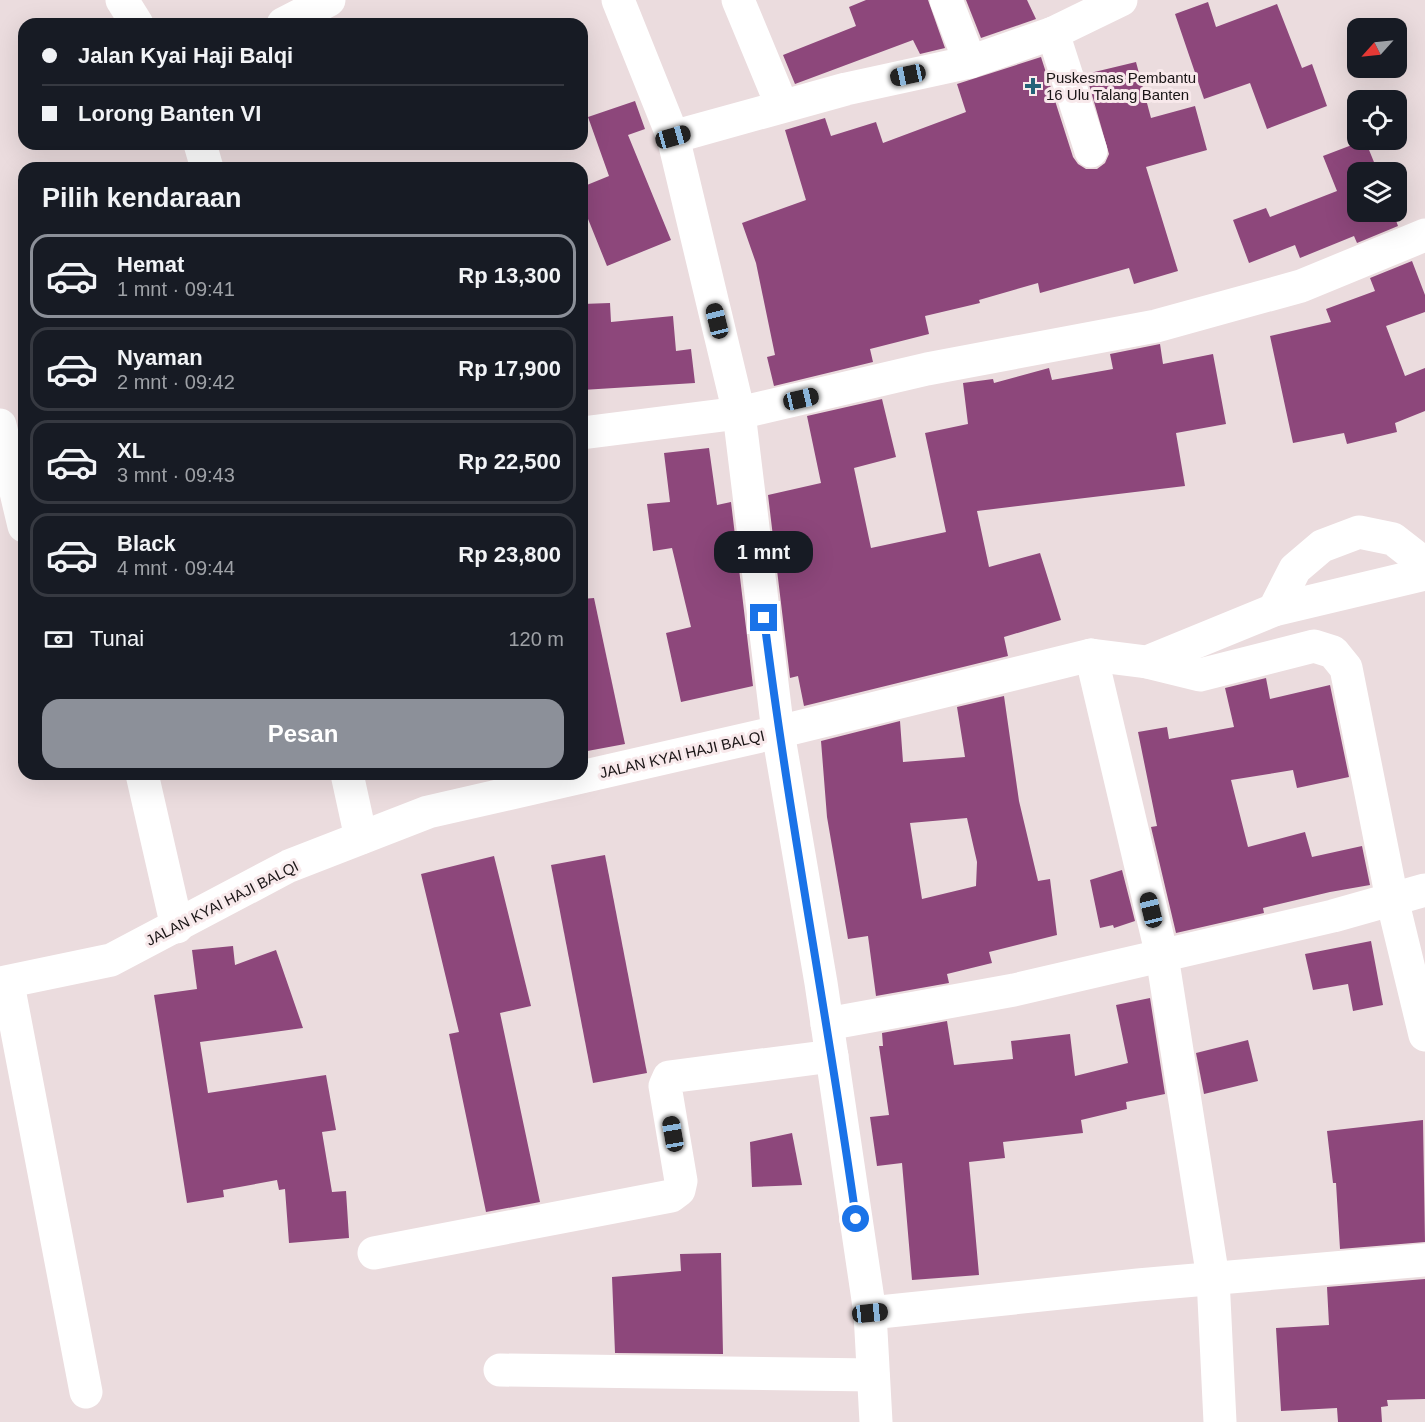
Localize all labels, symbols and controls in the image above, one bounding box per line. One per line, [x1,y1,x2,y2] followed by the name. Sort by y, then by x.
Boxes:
[1347,18,1407,78] north arrow
[1347,18,1407,222] map controls
[78,43,293,68] text: Jalan Kyai Haji Balqi
[889,62,927,88] car
[1046,69,1196,103] place label: Puskesmas Pembantu 16 Ulu Talang Banten
[1024,77,1042,95] marker: Puskesmas Pembantu 16 Ulu Talang Banten
[1347,90,1407,150] button: locate
[78,101,261,126] text: Lorong Banten VI
[653,123,693,151] car
[1347,162,1407,222] button: layers
[42,183,242,213] text: Pilih kendaraan
[45,249,99,303] icon: car
[117,252,184,277] text: Hemat
[458,263,561,288] text: Rp 13,300
[117,278,235,300] text: 1 mnt · 09:41
[704,301,730,341] car
[45,342,99,396] icon: car
[117,345,203,370] text: Nyaman
[458,356,561,381] text: Rp 17,900
[117,371,235,393] text: 2 mnt · 09:42
[781,386,821,412] car
[45,435,99,489] icon: car
[117,438,145,463] text: XL
[458,449,561,474] text: Rp 22,500
[117,464,235,486] text: 3 mnt · 09:43
[45,528,99,582] icon: car
[117,531,176,556] text: Black
[714,531,813,573] callout: 1 mnt
[737,541,790,563] text: 1 mnt
[458,542,561,567] text: Rp 23,800
[117,557,235,579] text: 4 mnt · 09:44
[750,604,777,631] route end
[42,623,75,656] icon: cash
[90,626,144,651] text: Tunai
[508,628,564,650] text: 120 m
[42,699,564,768] button: Pesan
[598,727,766,781] street label: JALAN KYAI HAJI BALQI
[143,857,301,949] street label: JALAN KYAI HAJI BALQI
[1138,890,1164,930] car
[661,1115,685,1153] car
[842,1205,869,1232] route start
[851,1302,889,1324] car

